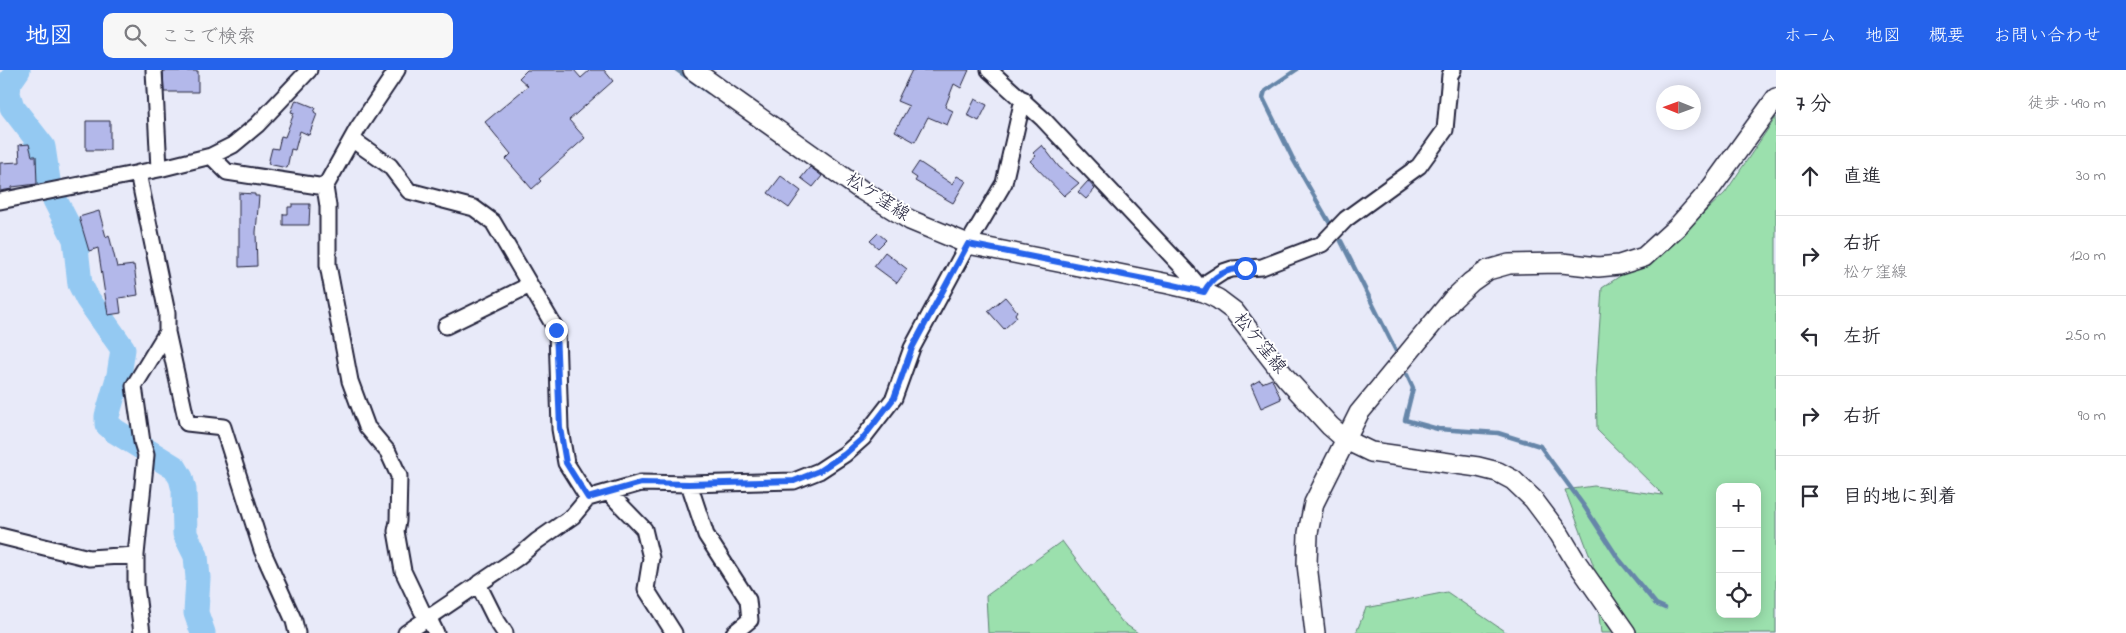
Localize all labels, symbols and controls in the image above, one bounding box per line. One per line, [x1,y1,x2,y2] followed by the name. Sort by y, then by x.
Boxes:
[103,13,453,58] search box
[25,20,73,55] text: 地図
[121,21,149,49] icon: search
[161,24,256,51] text: ここで検索
[1784,24,1837,50] text: ホーム
[1865,24,1901,50] text: 地図
[1929,24,1965,50] text: 概要
[1993,24,2101,50] text: お問い合わせ
[1656,85,1701,130] north arrow
[1796,90,1831,120] text: 7 分
[2028,92,2106,116] text: 徒歩 · 490 m
[1796,162,1824,190] icon: ahead
[1843,164,1881,191] text: 直進
[2076,164,2106,188] text: 30 m
[840,167,914,229] street label: 松ケ窪線
[1843,231,1881,258] text: 右折
[1796,242,1824,270] icon: right
[2070,244,2106,268] text: 120 m
[1234,257,1257,280] route start
[1843,261,1907,285] text: 松ケ窪線
[1226,308,1292,380] street label: 松ケ窪線
[545,319,568,342] route end
[1796,322,1824,350] icon: left
[1843,324,1881,351] text: 左折
[2066,324,2106,348] text: 250 m
[1796,402,1824,430] icon: right
[1843,404,1881,431] text: 右折
[2078,404,2106,428] text: 90 m
[1796,482,1824,510] icon: arrive
[1716,483,1761,618] map controls
[1716,483,1761,528] button: +
[1843,484,1957,511] text: 目的地に到着
[1716,528,1761,573] button: −
[1716,573,1761,618] button: locate

